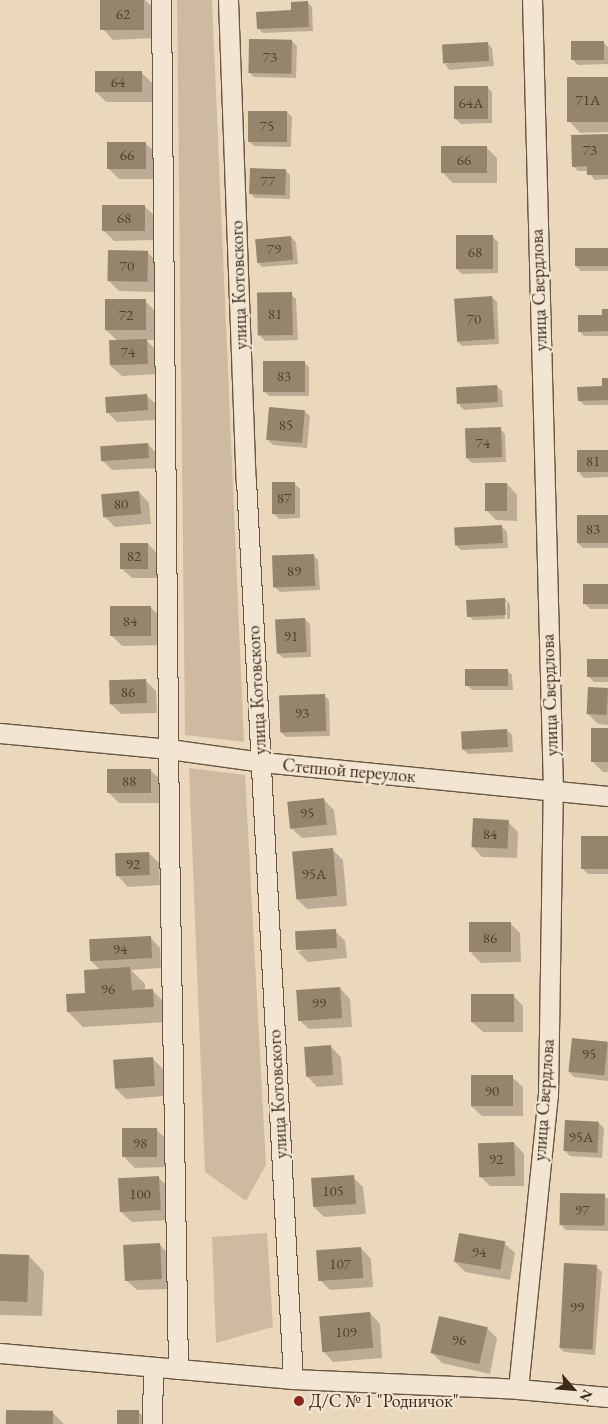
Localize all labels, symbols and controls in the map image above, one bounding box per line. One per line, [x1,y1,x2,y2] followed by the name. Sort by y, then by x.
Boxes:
[116,5,130,23] house number: 62
[263,48,277,66] house number: 73
[111,73,125,91] house number: 64
[576,91,600,109] house number: 71А
[459,94,483,112] house number: 64А
[260,117,274,135] house number: 75
[583,141,597,159] house number: 73
[120,146,134,164] house number: 66
[457,151,471,169] house number: 66
[261,172,275,190] house number: 77
[117,209,131,227] house number: 68
[226,220,252,350] street label: улица Котовского
[526,228,552,352] street label: улица Свердлова
[267,240,281,258] house number: 79
[468,243,482,261] house number: 68
[120,257,134,275] house number: 70
[268,305,282,323] house number: 81
[119,306,133,324] house number: 72
[467,310,481,328] house number: 70
[121,343,135,361] house number: 74
[277,367,291,385] house number: 83
[279,416,293,434] house number: 85
[476,434,490,452] house number: 74
[586,452,600,470] house number: 81
[277,489,291,507] house number: 87
[114,495,128,513] house number: 80
[586,520,600,538] house number: 83
[127,547,141,565] house number: 82
[287,562,301,580] house number: 89
[123,612,137,630] house number: 84
[243,625,271,755] street label: улица Котовского
[284,627,298,645] house number: 91
[537,633,563,757] street label: улица Свердлова
[121,683,135,701] house number: 86
[295,704,309,722] house number: 93
[281,754,417,788] street label: Степной переулок
[122,772,136,790] house number: 88
[300,804,314,822] house number: 95
[483,825,497,843] house number: 84
[126,855,140,873] house number: 92
[302,865,326,883] house number: 95А
[483,929,497,947] house number: 86
[113,940,127,958] house number: 94
[101,980,115,998] house number: 96
[312,994,326,1012] house number: 99
[264,1029,292,1159] street label: улица Котовского
[529,1038,559,1162] street label: улица Свердлова
[582,1045,596,1063] house number: 95
[485,1082,499,1100] house number: 90
[569,1128,593,1146] house number: 95А
[133,1134,147,1152] house number: 98
[489,1150,503,1168] house number: 92
[322,1182,344,1200] house number: 105
[129,1185,151,1203] house number: 100
[575,1201,589,1219] house number: 97
[472,1243,486,1261] house number: 94
[329,1255,351,1273] house number: 107
[570,1298,584,1316] house number: 99
[335,1323,357,1341] house number: 109
[452,1331,466,1349] house number: 96
[548,1364,598,1414] north arrow
[576,1387,597,1405] text: N
[309,1390,459,1412] place label: Д/С № 1 "Родничок"
[293,1395,305,1407] marker: Д/С № 1 "Родничок"

